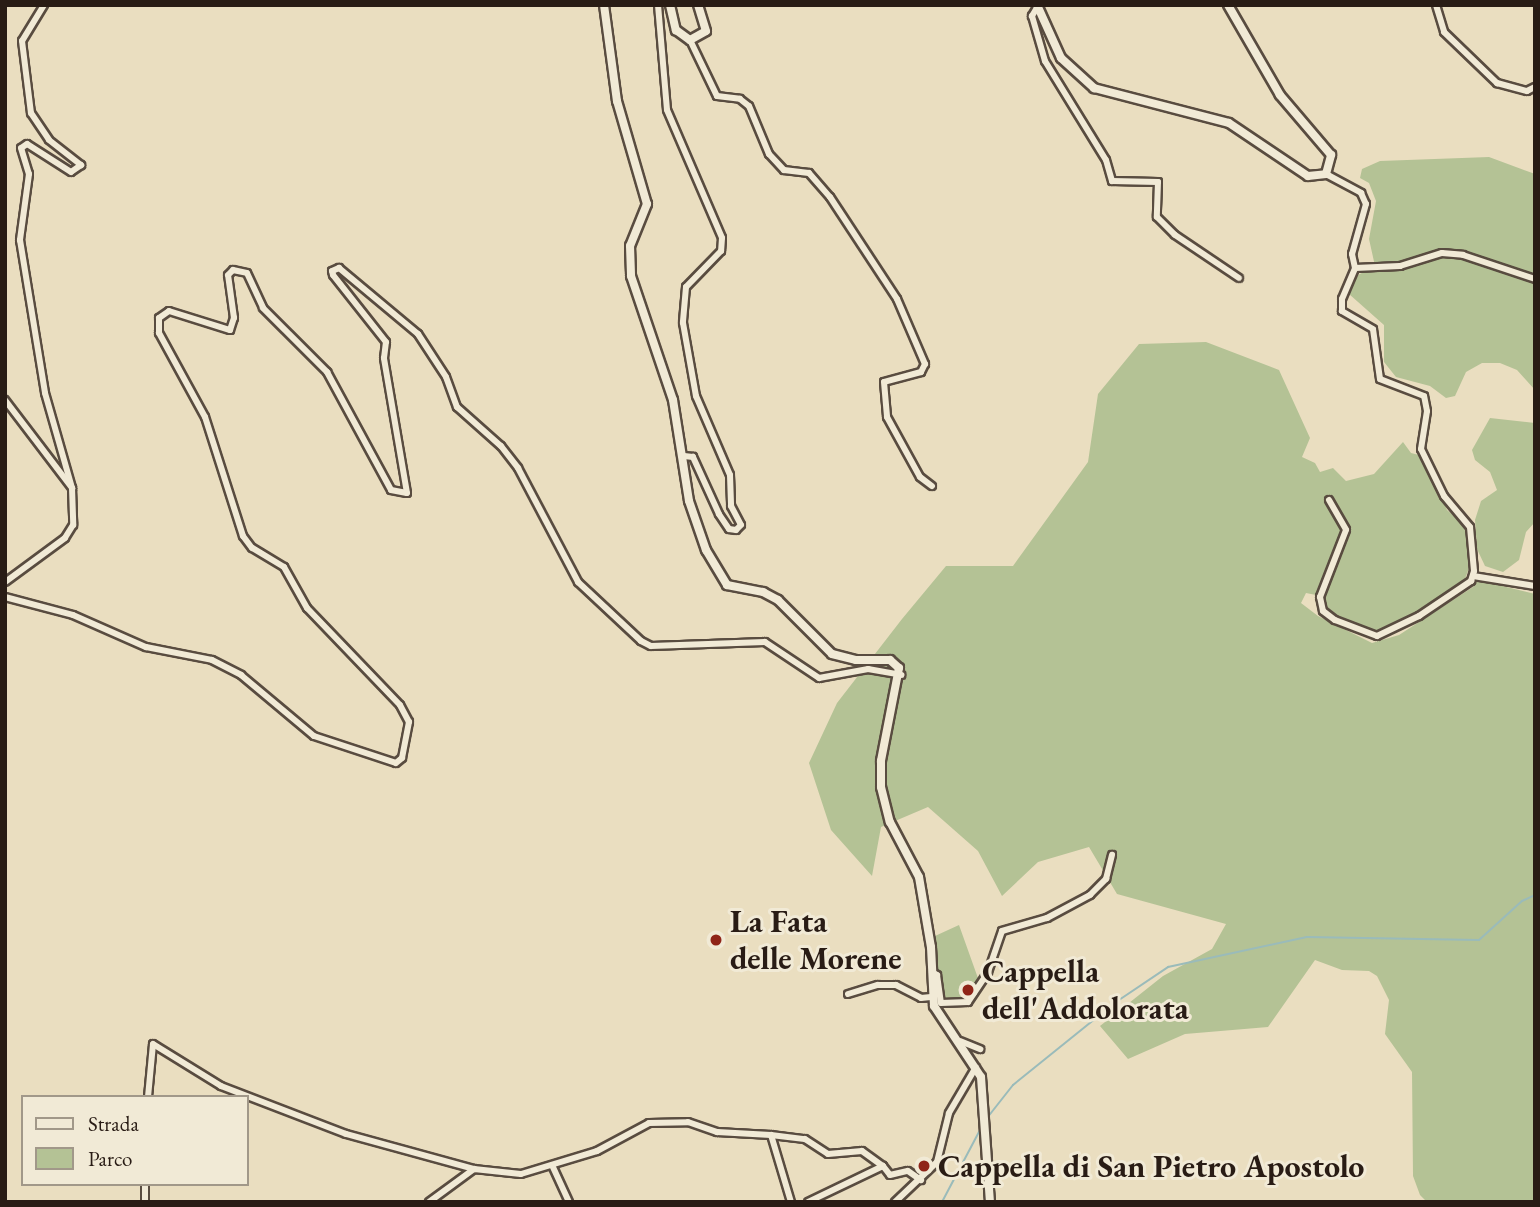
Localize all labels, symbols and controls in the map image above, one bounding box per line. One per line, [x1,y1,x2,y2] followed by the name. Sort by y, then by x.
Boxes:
[730,903,902,978] place label: La Fata delle Morene
[708,932,724,948] marker: La Fata delle Morene
[982,953,1189,1028] place label: Cappella dell'Addolorata
[960,982,976,998] marker: Cappella dell'Addolorata
[21,1095,248,1186] legend
[88,1110,139,1137] text: Strada
[88,1145,132,1172] text: Parco
[938,1147,1364,1185] place label: Cappella di San Pietro Apostolo
[916,1158,932,1174] marker: Cappella di San Pietro Apostolo

